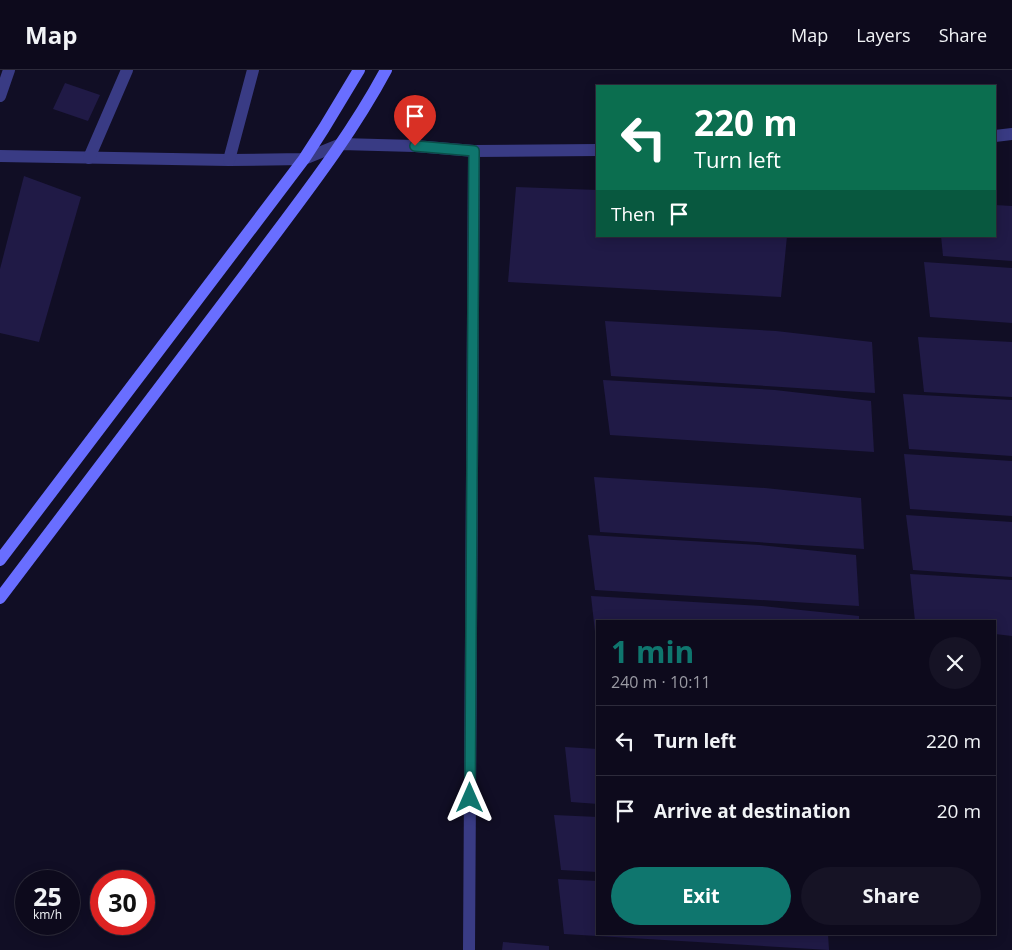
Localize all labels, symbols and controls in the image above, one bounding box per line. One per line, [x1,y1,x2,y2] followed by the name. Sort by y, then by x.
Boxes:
[25,18,77,51] text: Map
[791,23,828,47] text: Map
[856,23,911,47] text: Layers
[939,23,987,47] text: Share
[394,95,436,146] pin
[694,99,798,146] text: 220 m
[401,102,429,130] icon: arrive
[611,105,676,170] icon: left
[694,144,781,174] text: Turn left
[665,200,693,228] icon: arrive
[611,201,655,227] text: Then
[611,631,694,672] text: 1 min
[929,637,981,689] button: close
[611,671,711,693] text: 240 m · 10:11
[611,727,639,755] icon: left
[654,728,736,754] text: Turn left
[926,728,981,754] text: 220 m
[443,771,495,823] position arrow
[611,797,639,825] icon: arrive
[654,798,851,824] text: Arrive at destination
[937,798,981,824] text: 20 m
[611,867,791,925] button: Exit
[801,867,981,925] button: Share
[90,870,155,935] speed limit sign: 30
[33,879,62,913] text: 25
[33,906,62,923] text: km/h

